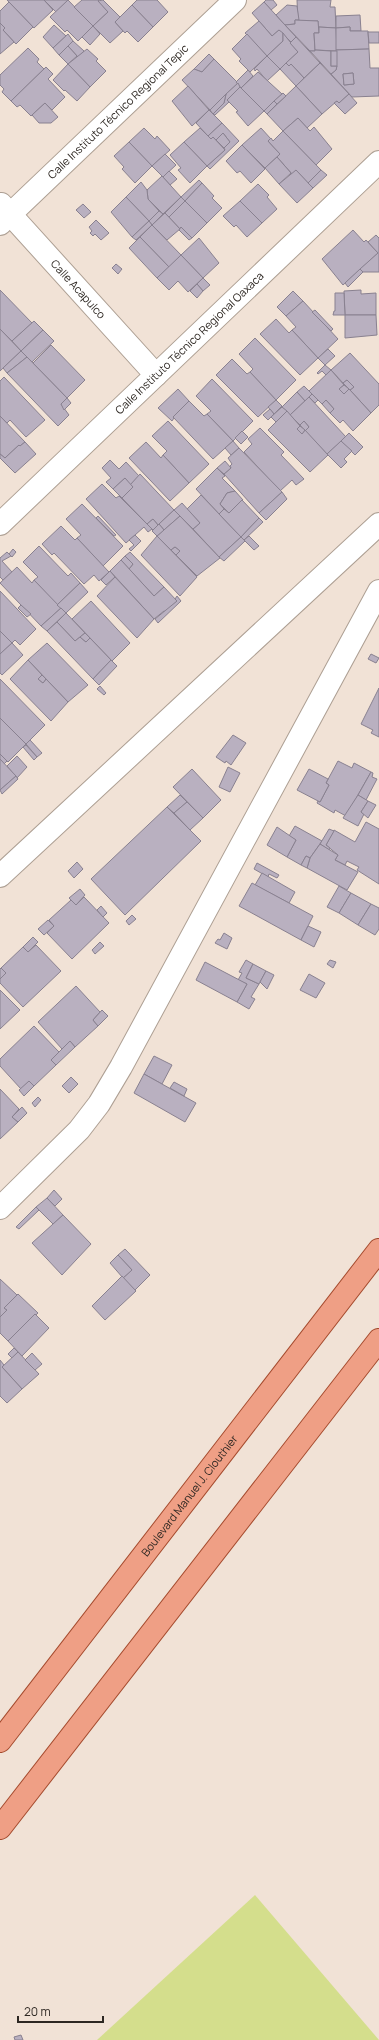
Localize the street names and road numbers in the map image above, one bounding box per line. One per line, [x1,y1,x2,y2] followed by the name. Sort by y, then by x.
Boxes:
[44,40,191,182] street label: Calle Instituto Técnico Regional Tepic
[48,256,110,322] street label: Calle Acapulco
[112,268,267,417] street label: Calle Instituto Técnico Regional Oaxaca
[137,1432,241,1559] street label: Boulevard Manuel J. Clouthier

